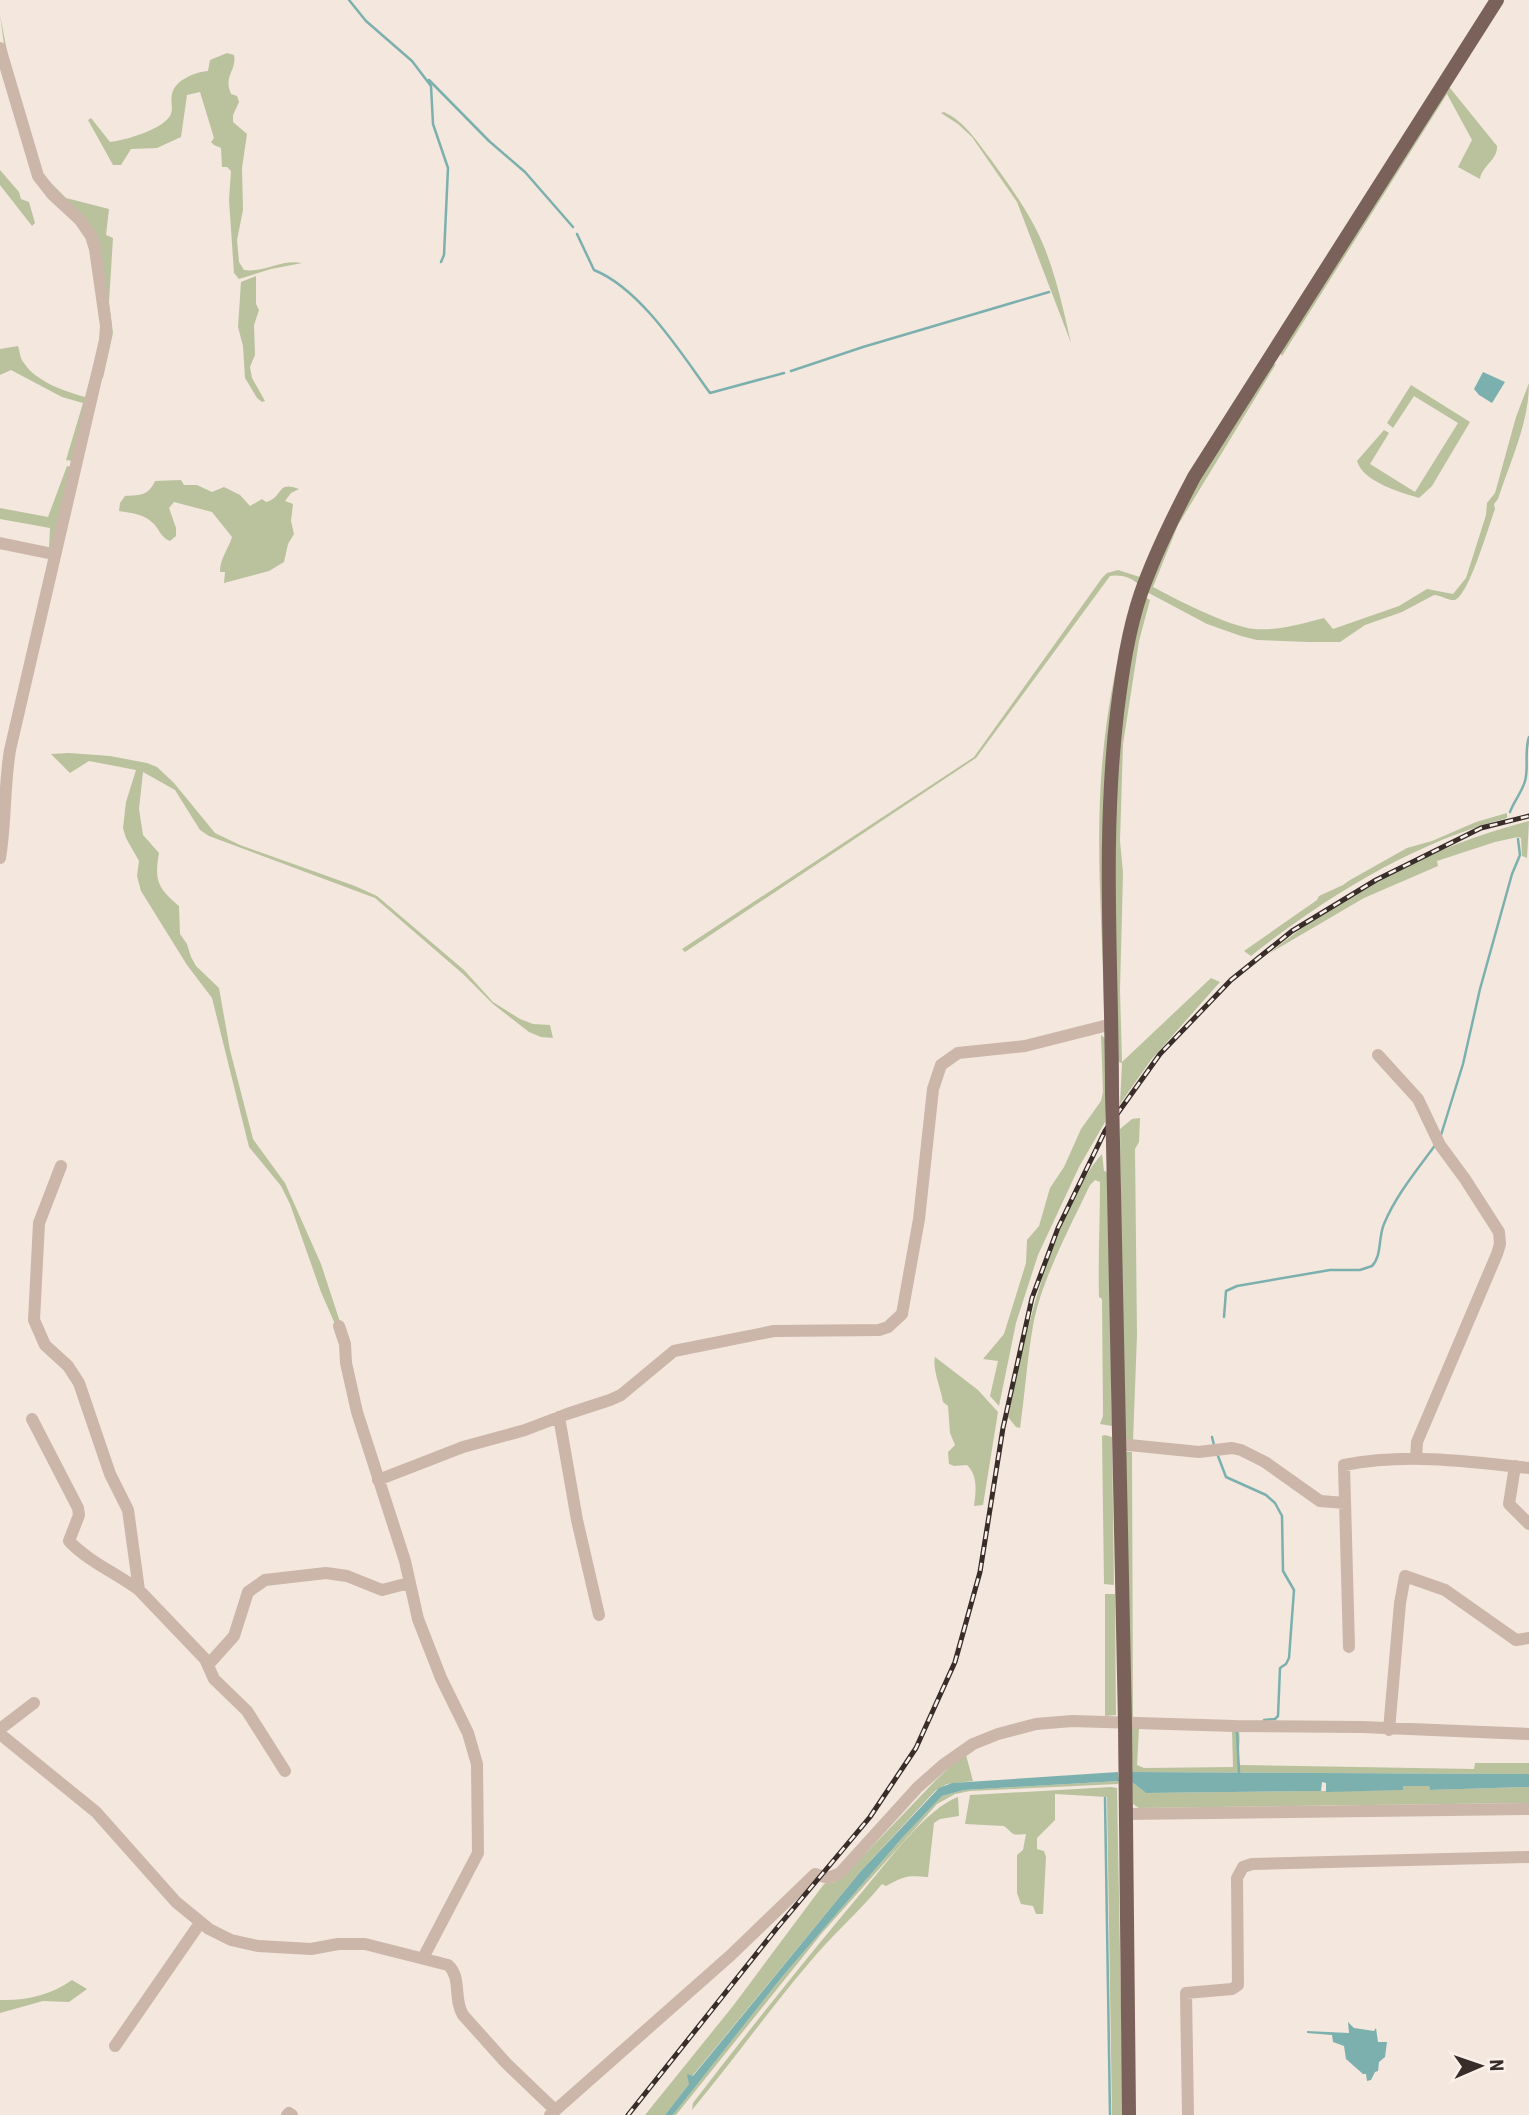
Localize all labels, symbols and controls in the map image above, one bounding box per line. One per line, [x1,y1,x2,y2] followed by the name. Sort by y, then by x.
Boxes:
[1445,2031,1515,2101] north arrow
[1485,2059,1508,2072] text: N

